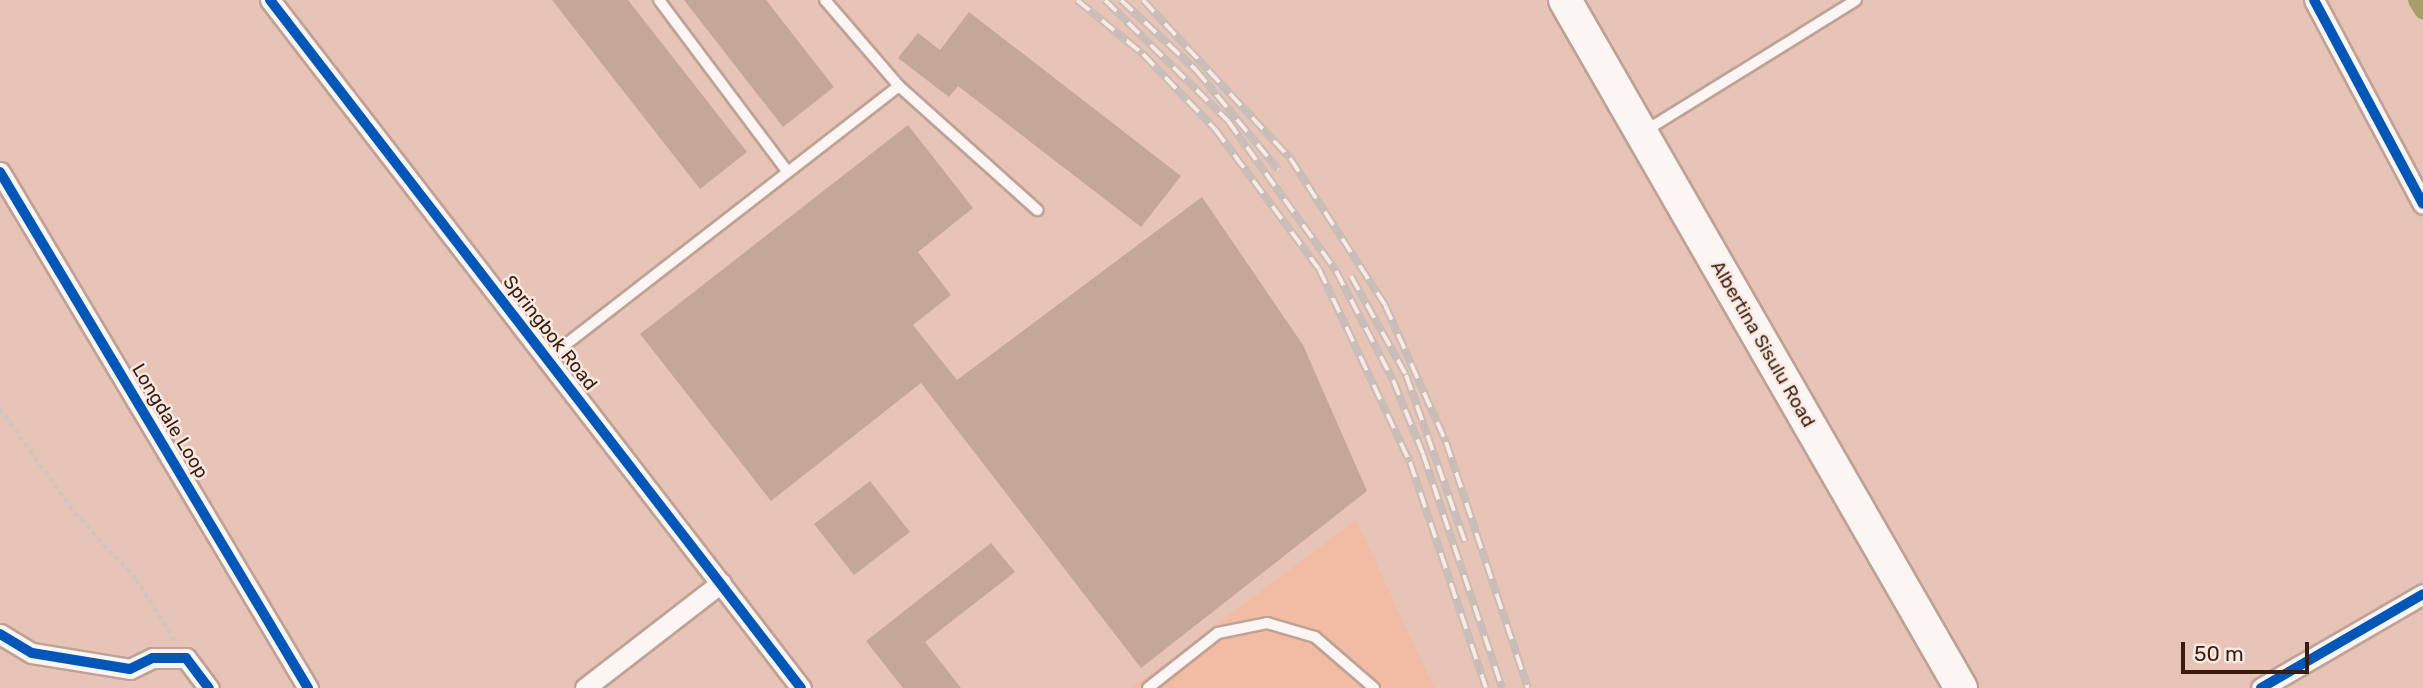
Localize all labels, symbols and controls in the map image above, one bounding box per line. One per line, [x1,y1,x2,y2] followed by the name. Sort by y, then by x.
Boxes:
[1706,257,1820,431] street label: Albertina Sisulu Road
[498,271,602,395] street label: Springbok Road
[127,360,213,482] street label: Longdale Loop
[2185,628,2313,672] scale bar
[2194,641,2244,666] text: 50 m

